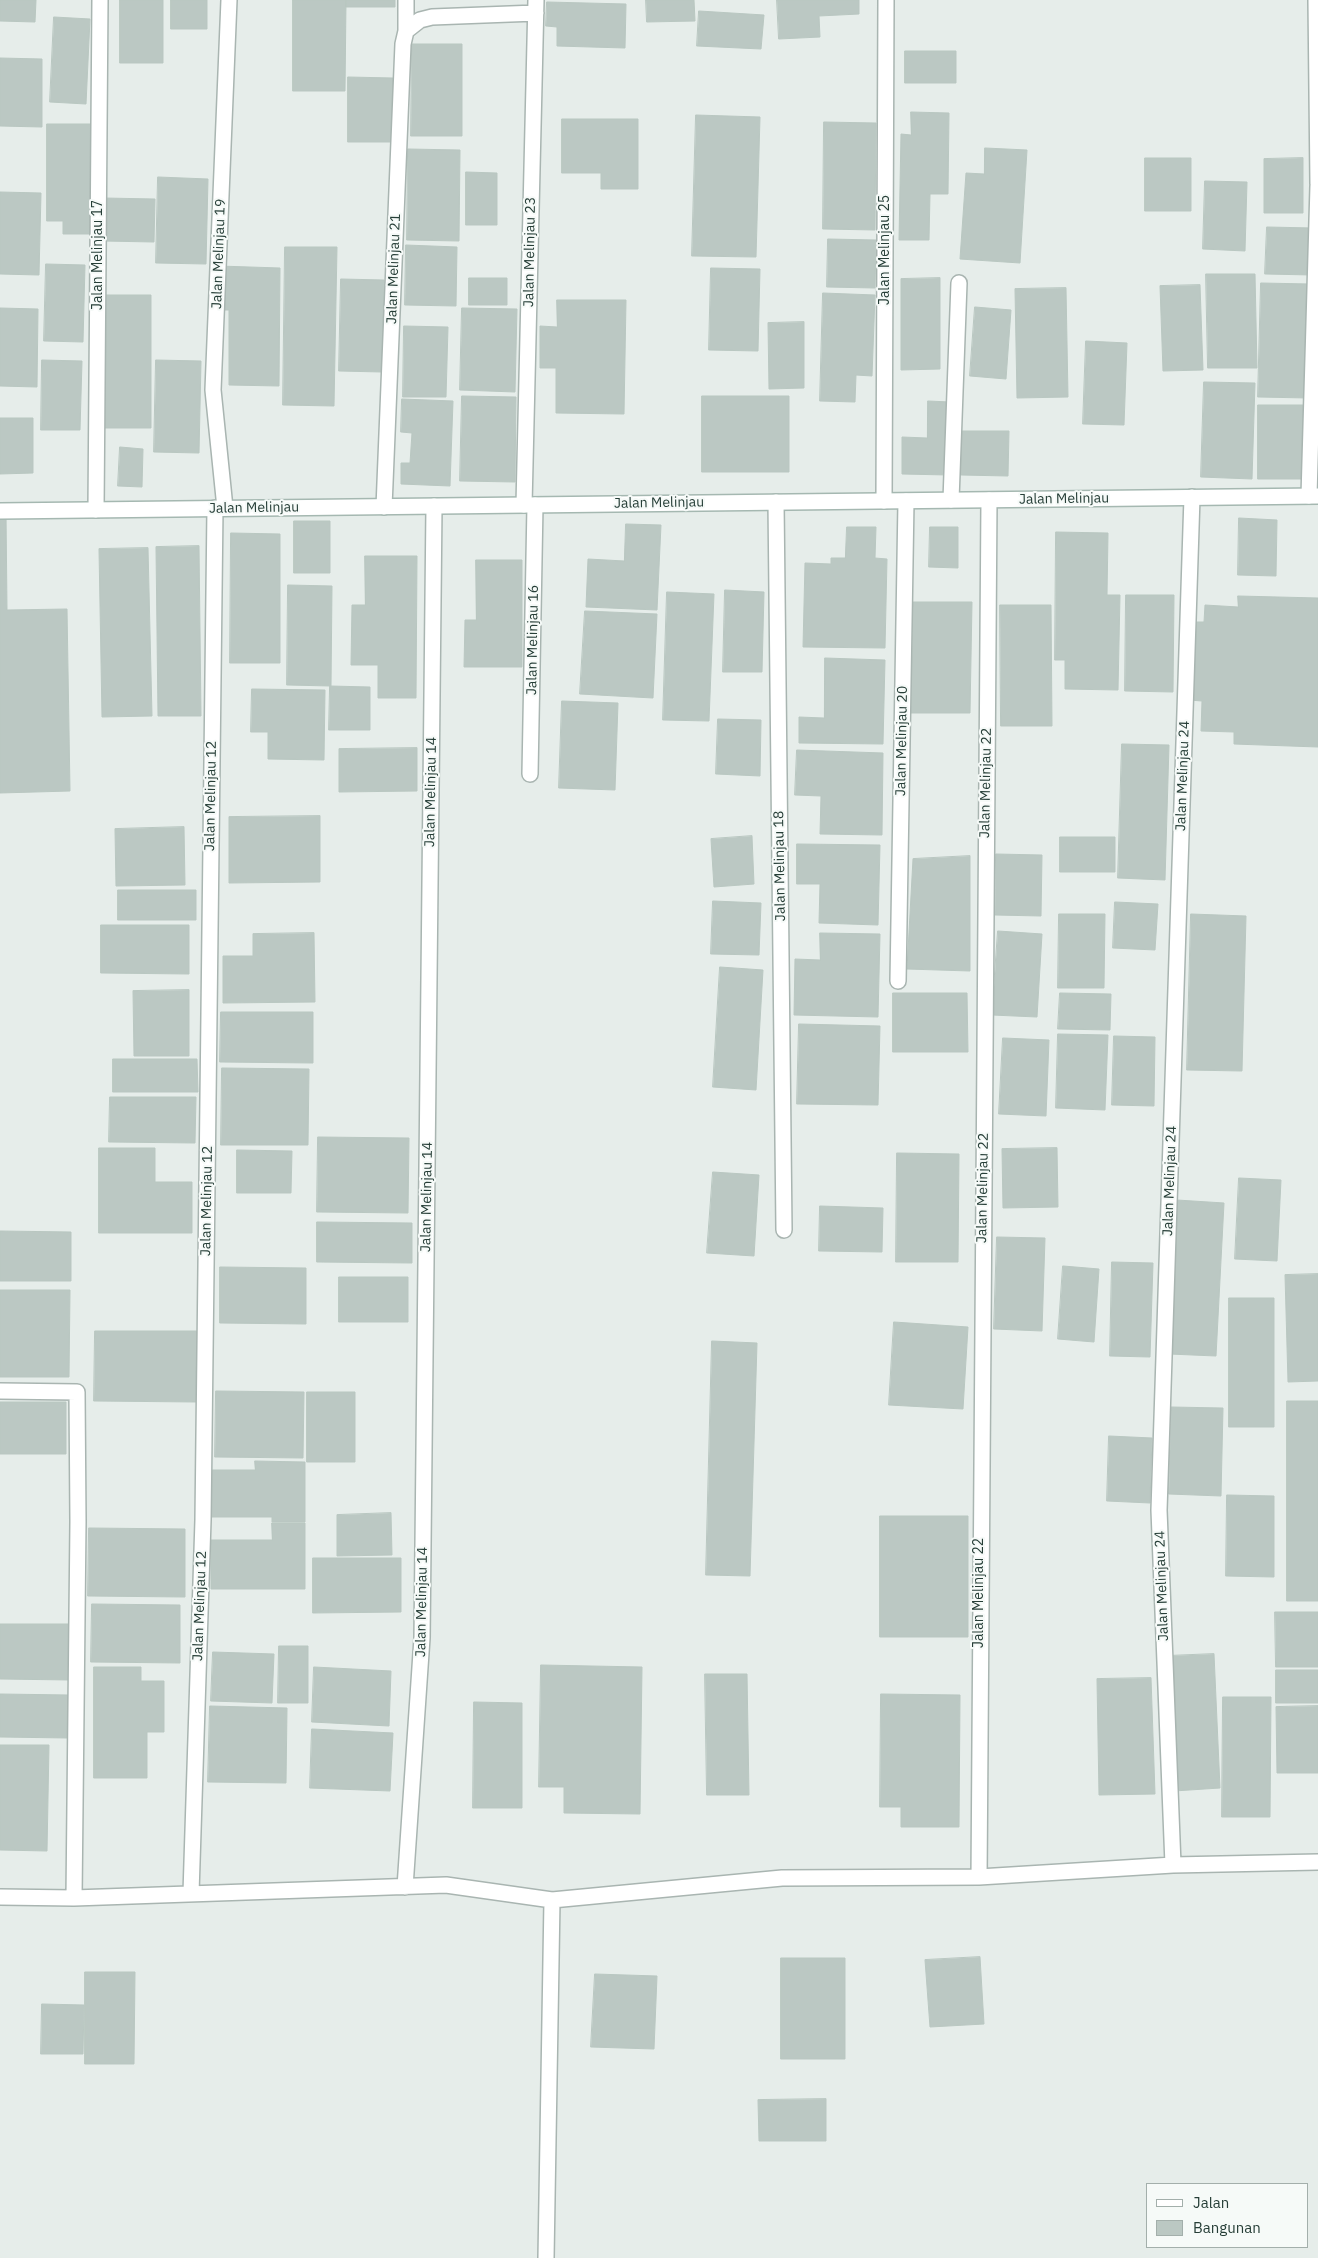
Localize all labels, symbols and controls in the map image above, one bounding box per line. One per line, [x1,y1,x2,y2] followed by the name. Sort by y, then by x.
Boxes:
[877,195,893,305] street label: Jalan Melinjau 25
[521,197,539,307] street label: Jalan Melinjau 23
[209,198,229,310] street label: Jalan Melinjau 19
[90,200,106,310] street label: Jalan Melinjau 17
[384,213,404,325] street label: Jalan Melinjau 21
[1019,490,1109,508] street label: Jalan Melinjau
[614,494,704,512] street label: Jalan Melinjau
[209,499,299,517] street label: Jalan Melinjau
[524,585,542,695] street label: Jalan Melinjau 16
[893,686,911,796] street label: Jalan Melinjau 20
[1173,720,1193,832] street label: Jalan Melinjau 24
[977,728,995,838] street label: Jalan Melinjau 22
[422,737,440,847] street label: Jalan Melinjau 14
[202,741,220,851] street label: Jalan Melinjau 12
[771,811,789,921] street label: Jalan Melinjau 18
[1160,1125,1180,1237] street label: Jalan Melinjau 24
[974,1133,992,1243] street label: Jalan Melinjau 22
[418,1142,436,1252] street label: Jalan Melinjau 14
[198,1146,216,1256] street label: Jalan Melinjau 12
[1152,1530,1172,1642] street label: Jalan Melinjau 24
[971,1538,987,1648] street label: Jalan Melinjau 22
[413,1547,431,1657] street label: Jalan Melinjau 14
[190,1550,210,1662] street label: Jalan Melinjau 12
[1146,2183,1308,2248] legend
[1193,2193,1229,2212] text: Jalan
[1193,2218,1261,2237] text: Bangunan

